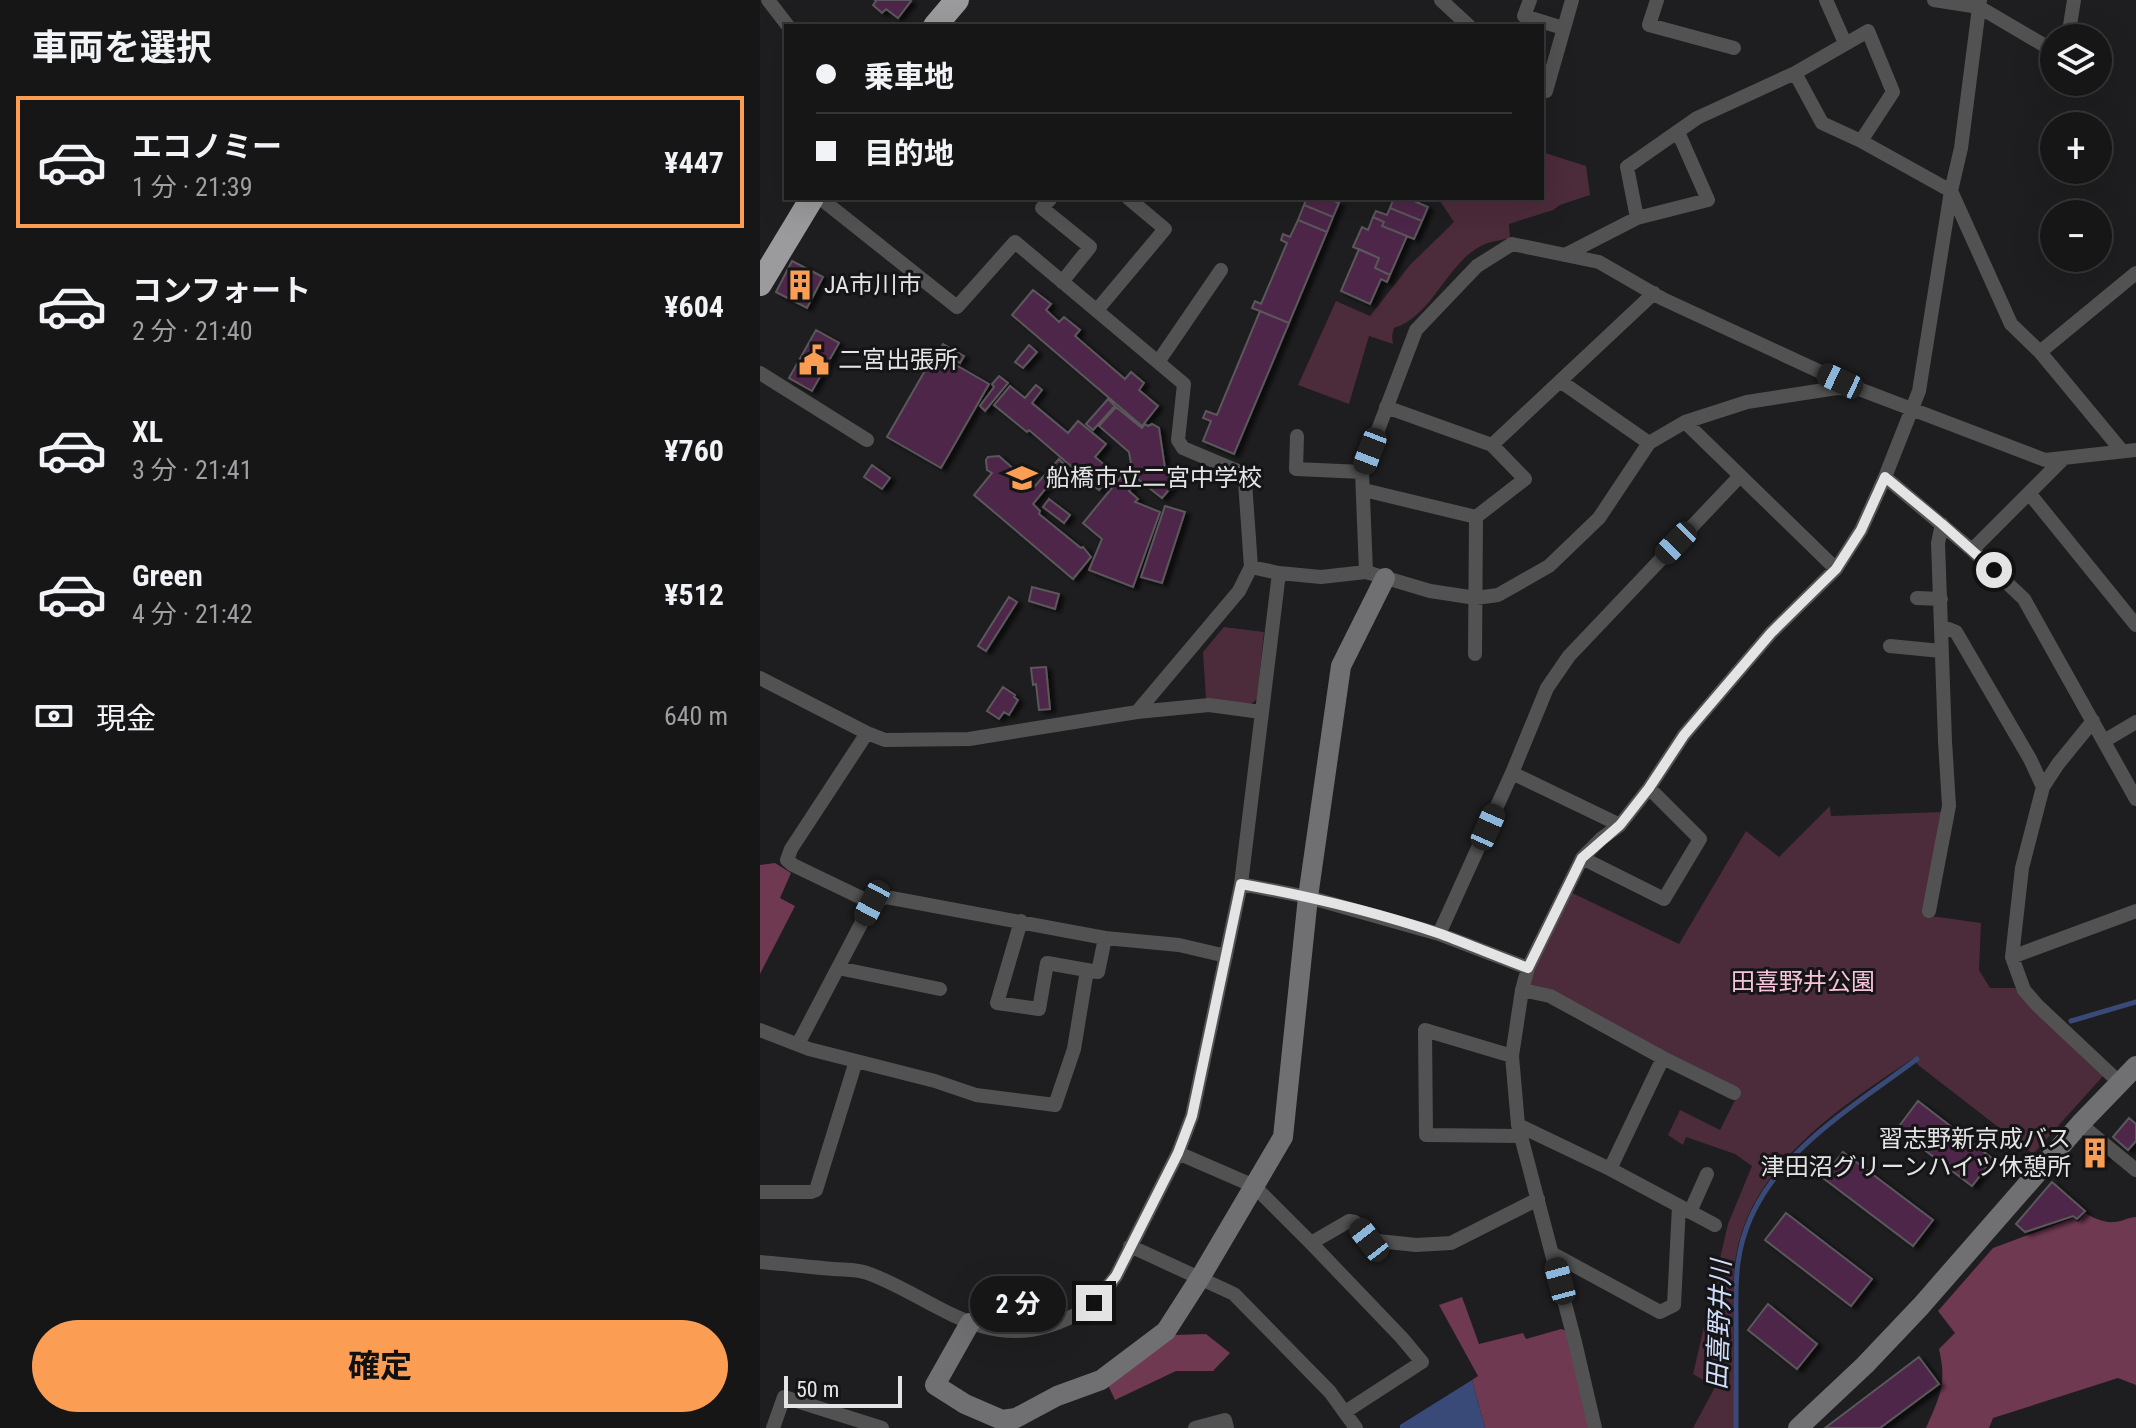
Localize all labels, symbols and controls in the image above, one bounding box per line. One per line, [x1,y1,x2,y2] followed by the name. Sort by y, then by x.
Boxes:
[2040,24,2112,272] map controls
[2040,24,2112,96] button: layers
[32,27,212,69] text: 車両を選択
[864,59,954,94] text: 乗車地
[2040,112,2112,184] button: +
[36,126,108,198] icon: car
[132,129,282,164] text: エコノミー
[864,136,954,171] text: 目的地
[664,145,724,180] text: ¥447
[132,172,252,202] text: 1 分 · 21:39
[2040,200,2112,272] button: −
[783,268,817,302] building icon: JA市川市
[36,270,108,342] icon: car
[824,271,921,299] place label: JA市川市
[132,273,311,308] text: コンフォート
[664,289,724,324] text: ¥604
[132,316,252,346] text: 2 分 · 21:40
[797,343,831,377] public building icon: 二宮出張所
[838,346,958,374] place label: 二宮出張所
[1813,360,1867,402] car
[36,414,108,486] icon: car
[132,414,163,449] text: XL
[1350,424,1390,478] car
[664,433,724,468] text: ¥760
[132,455,252,485] text: 3 分 · 21:41
[1005,461,1039,495] school or university icon: 船橋市立二宮中学校
[1046,464,1262,492] place label: 船橋市立二宮中学校
[1651,517,1701,569] car
[1976,552,2012,588] route start
[36,558,108,630] icon: car
[132,558,203,593] text: Green
[664,577,724,612] text: ¥512
[132,599,252,629] text: 4 分 · 21:42
[32,694,76,738] icon: cash
[96,701,156,736] text: 現金
[664,701,728,731] text: 640 m
[1467,800,1509,854] car
[850,876,894,930] car
[1731,968,1875,996] park label: 田喜野井公園
[1761,1125,2071,1181] place label: 習志野新京成バス 津田沼グリーンハイツ休憩所
[2078,1136,2112,1170] building icon: 習志野新京成バス 津田沼グリーンハイツ休憩所
[1345,1214,1393,1266] car
[1542,1255,1578,1307] car
[1702,1257,1736,1390] water label: 田喜野井川
[970,1275,1066,1331] callout: 2 分
[1076,1285,1112,1321] route end
[995,1289,1041,1319] text: 2 分
[32,1320,728,1412] button: 確定
[784,1372,902,1408] scale bar
[796,1377,839,1402] text: 50 m

